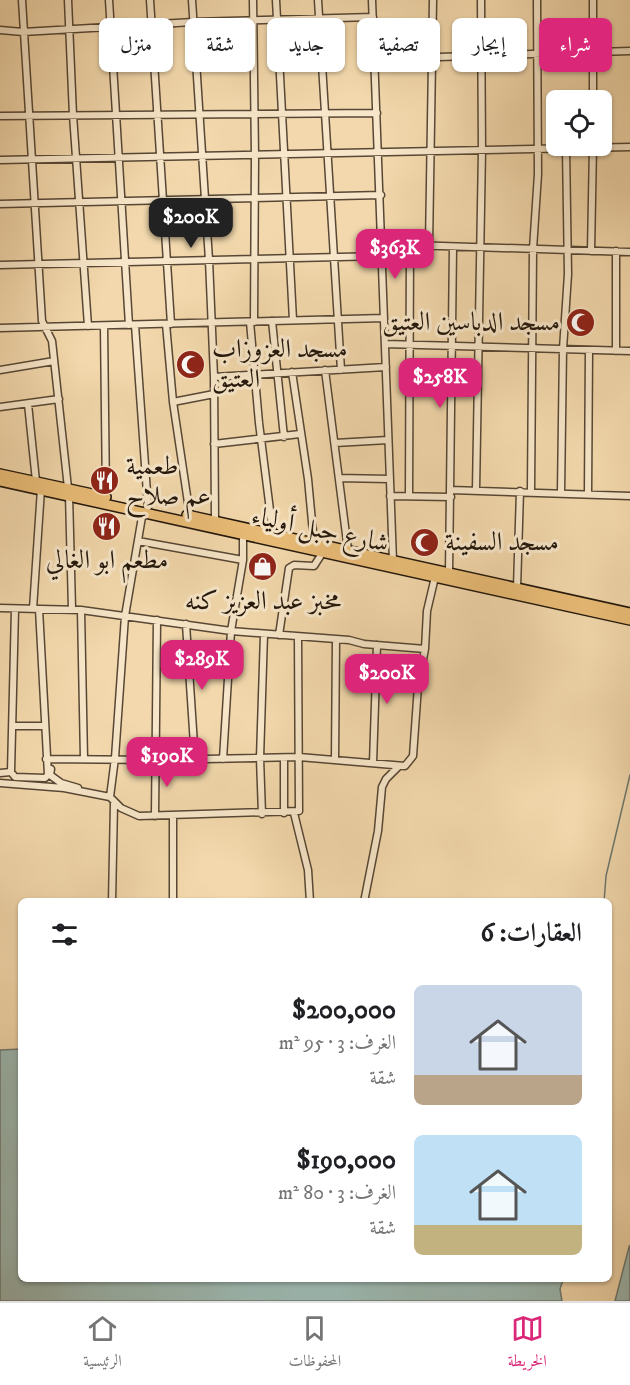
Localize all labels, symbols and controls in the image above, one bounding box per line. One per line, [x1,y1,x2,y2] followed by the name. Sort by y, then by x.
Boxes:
[99,18,173,72] chip: منزل
[185,18,255,72] chip: شقة
[267,18,345,72] chip: جديد
[357,18,440,72] chip: تصفية
[452,18,527,72] chip: إيجار
[539,18,612,72] chip: شراء
[546,90,612,156] map controls
[546,90,612,156] button: locate
[149,198,233,249] pin: $200K
[163,205,219,230] text: $200K
[353,229,437,280] pin: $363K
[370,236,420,261] text: $363K
[382,306,560,339] place label: مسجد الدباسين العتيق
[565,306,597,338] mosque icon: مسجد الدباسين العتيق
[212,333,348,396] place label: مسجد العزوزاب العتيق
[175,348,207,380] mosque icon: مسجد العزوزاب العتيق
[398,358,482,409] pin: $258K
[413,365,467,390] text: $258K
[126,450,211,520] place label: طعمية عم صلاح
[89,465,121,497] restaurant icon: طعمية عم صلاح
[247,497,392,565] street label: شارع جبل أولياء
[91,510,123,542] restaurant icon: مطعم ابو الغالي
[408,526,440,558] mosque icon: مسجد السفينة
[445,526,559,559] place label: مسجد السفينة
[46,544,168,584] place label: مطعم ابو الغالي
[247,551,279,583] shop icon: مخبز عبد العزيز كنه
[185,585,342,618] place label: مخبز عبد العزيز كنه
[160,640,244,691] pin: $289K
[175,647,229,672] text: $289K
[345,654,429,705] pin: $200K
[359,661,415,686] text: $200K
[125,737,209,788] pin: $190K
[141,744,194,769] text: $190K
[481,917,582,950] text: العقارات: 6
[48,918,81,951] icon: filters
[292,994,396,1027] text: $200,000
[462,1009,534,1081] icon: home
[279,1031,396,1056] text: الغرف: 3 · 95 m²
[370,1066,396,1091] text: شقة
[296,1144,396,1177] text: $190,000
[462,1159,534,1231] icon: home
[278,1181,396,1206] text: الغرف: 3 · 80 m²
[370,1216,396,1241] text: شقة
[83,1312,122,1376] tab: الرئيسية
[288,1312,341,1376] tab: المحفوظات
[508,1312,547,1376] tab: الخريطة

